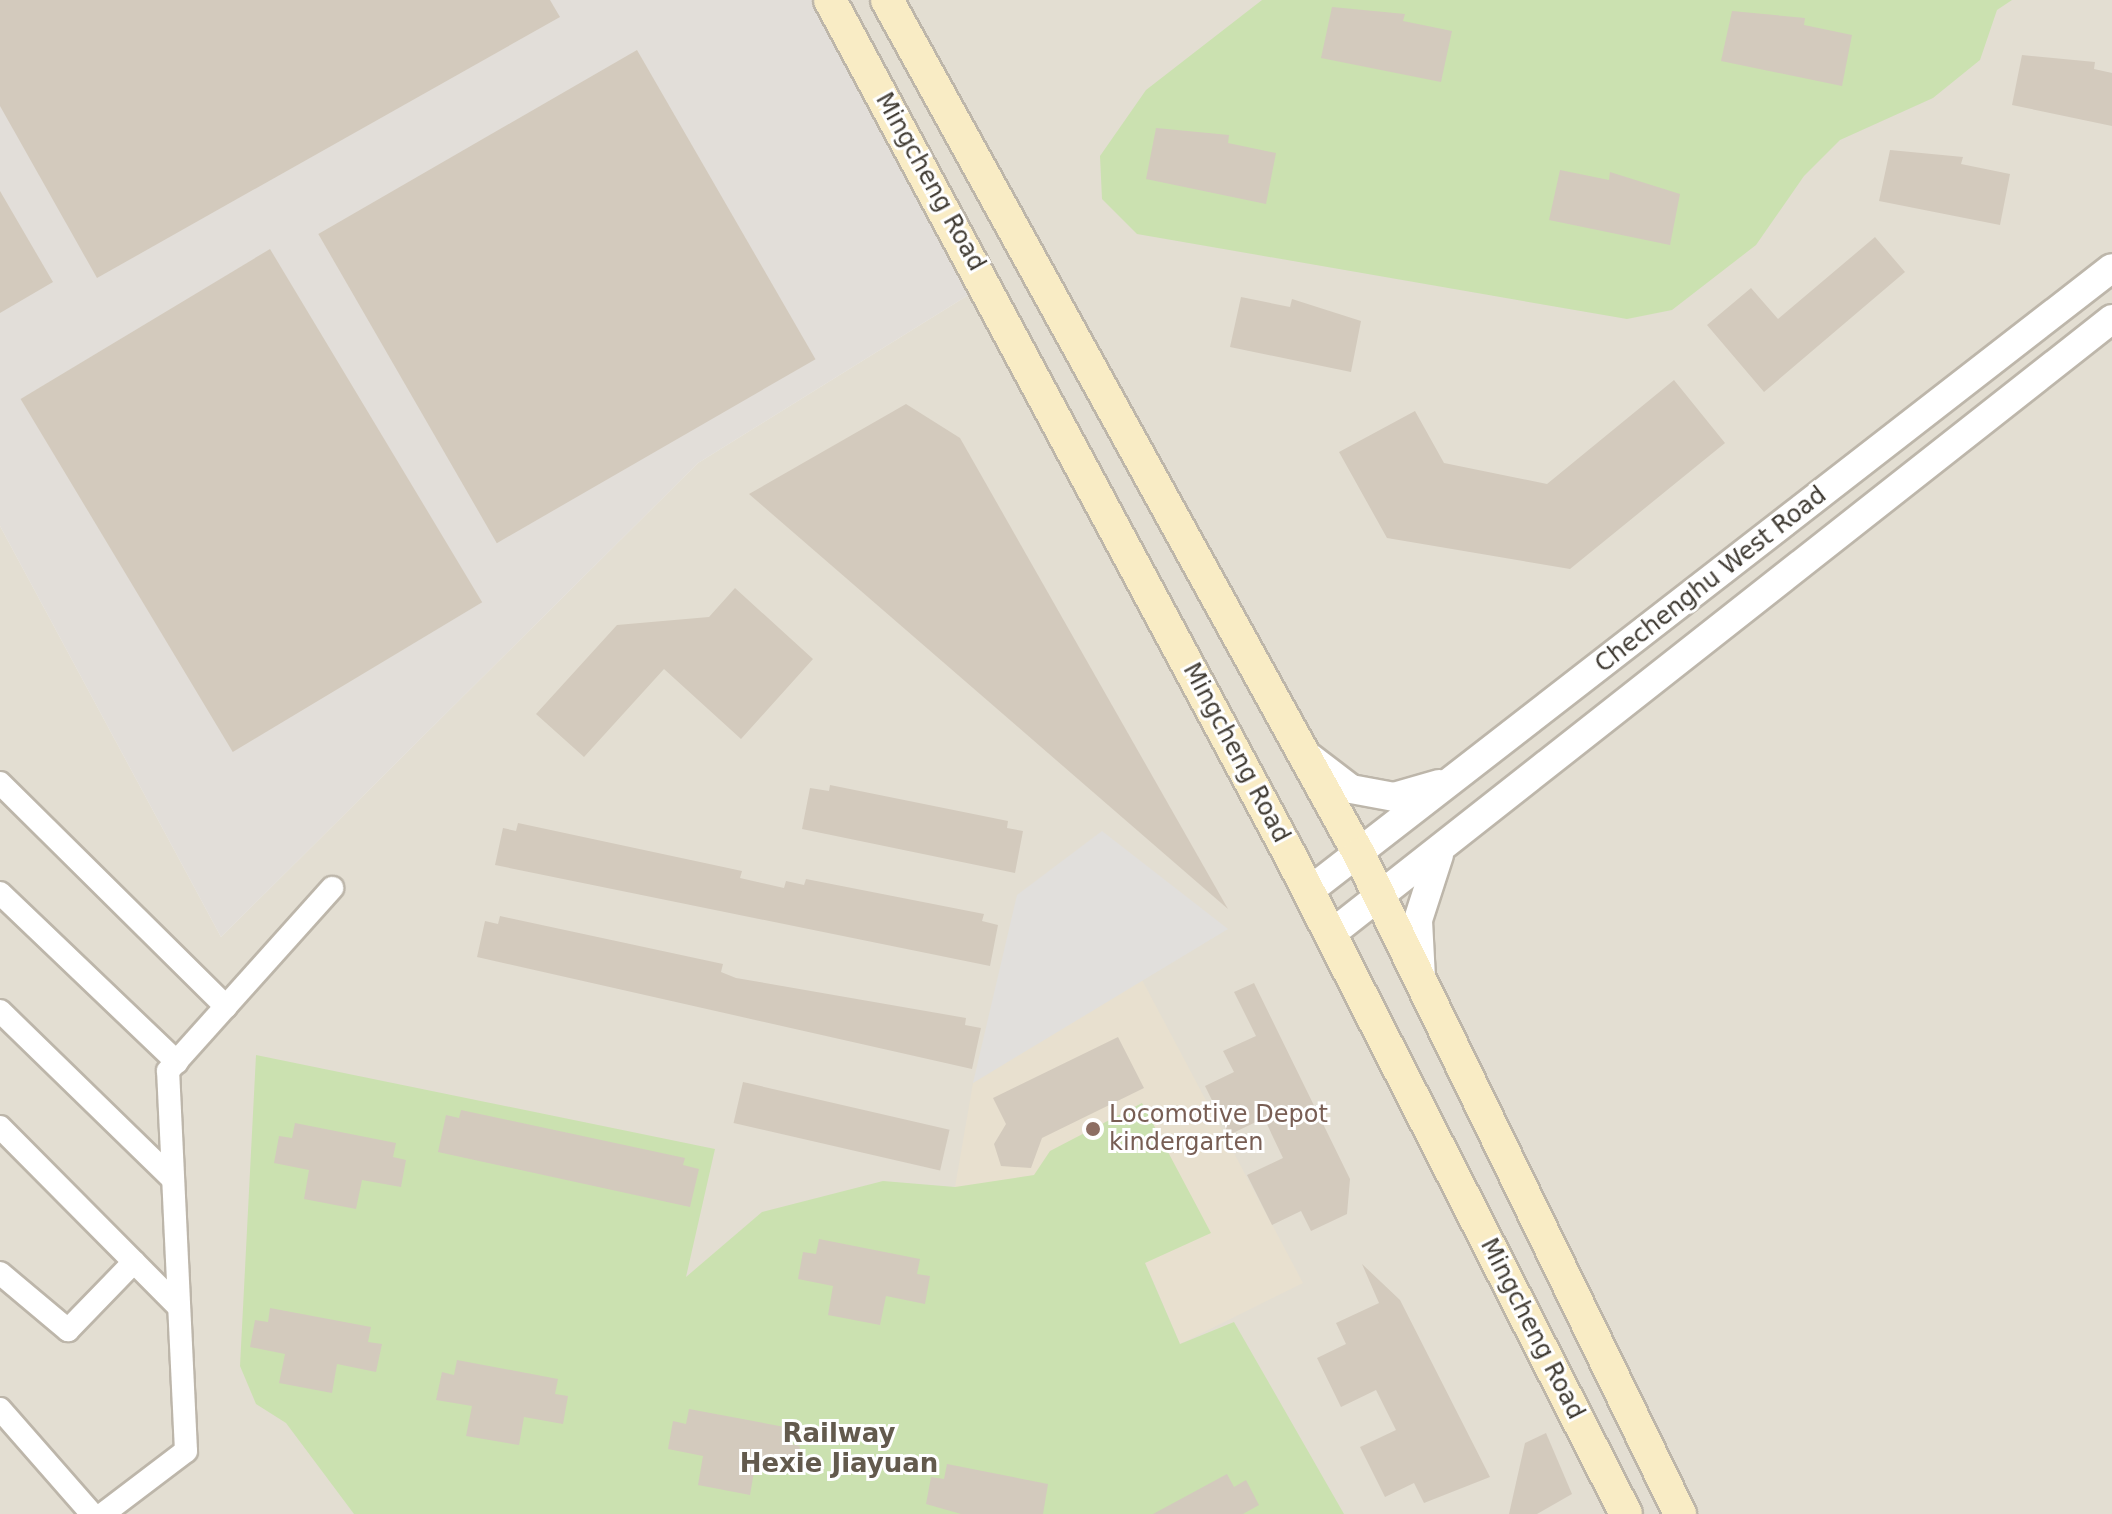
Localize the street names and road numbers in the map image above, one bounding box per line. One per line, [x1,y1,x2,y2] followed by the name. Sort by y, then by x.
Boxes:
[869,88,991,276] street label: Mingcheng Road
[1590,481,1832,679] street label: Chechenghu West Road
[1177,658,1295,848] street label: Mingcheng Road
[1474,1234,1590,1424] street label: Mingcheng Road

